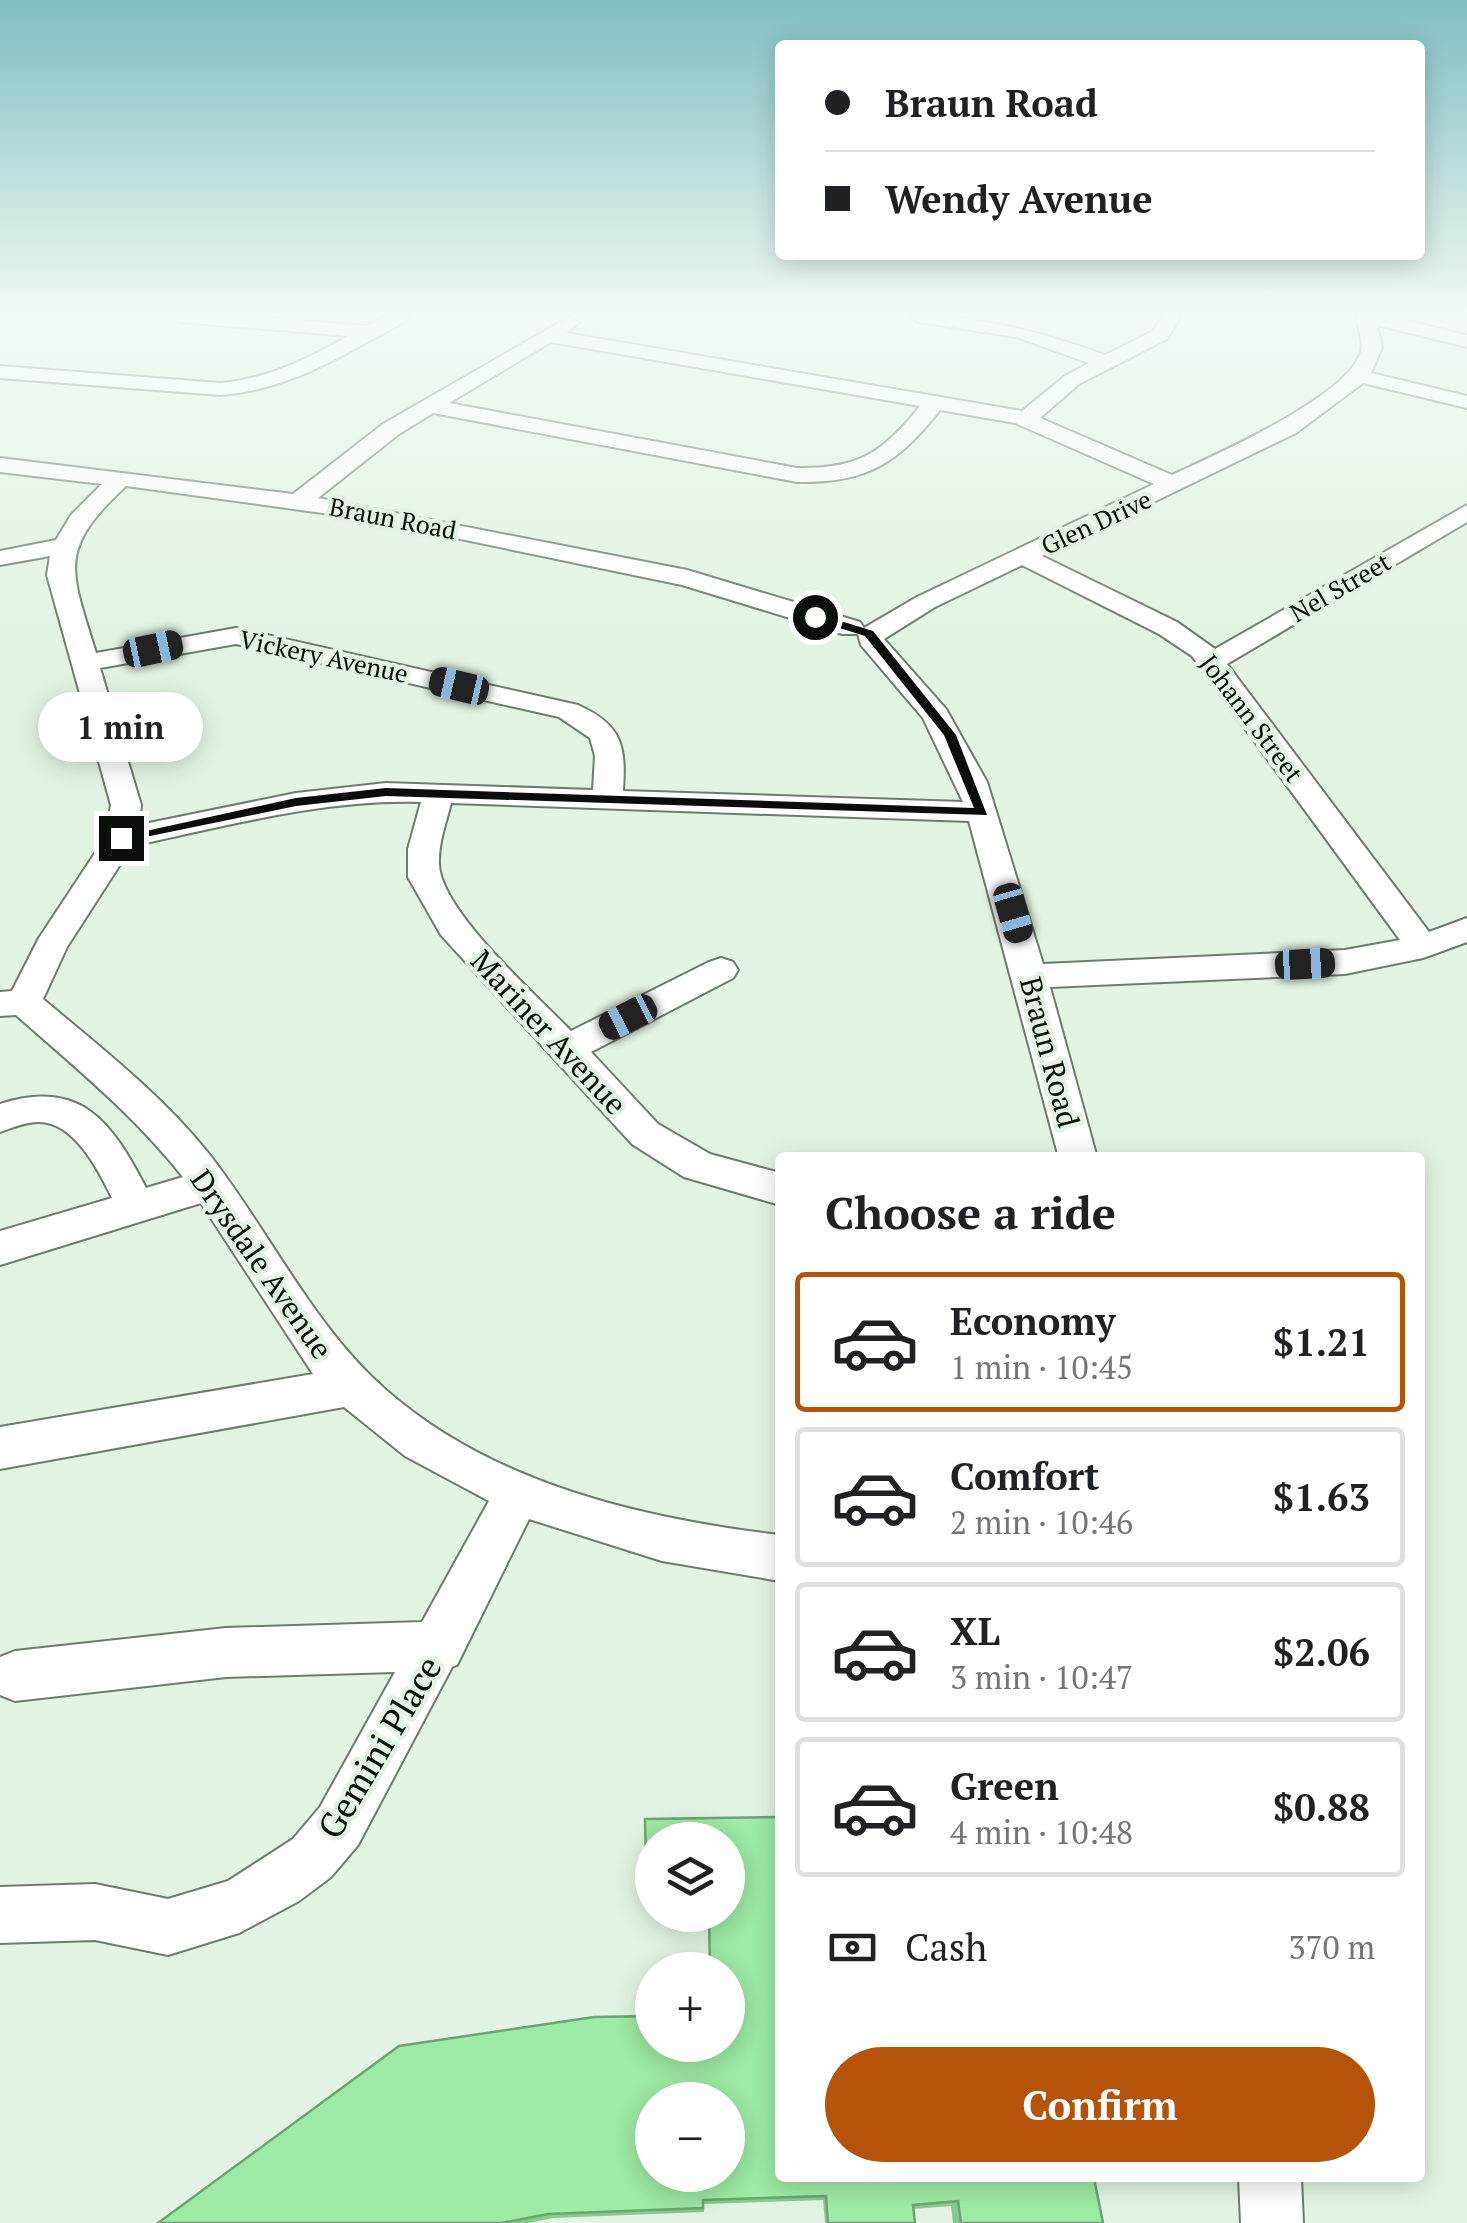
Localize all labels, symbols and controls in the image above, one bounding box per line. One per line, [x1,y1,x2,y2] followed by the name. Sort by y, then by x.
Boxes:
[885,78,1098,128] text: Braun Road
[885,174,1153,224] text: Wendy Avenue
[1036,482,1156,562] street label: Glen Drive
[327,490,459,546] street label: Braun Road
[1284,545,1396,629] street label: Nel Street
[793,595,838,640] route start
[237,622,411,690] street label: Vickery Avenue
[121,628,185,670] car
[1193,647,1311,789] street label: Johann Street
[426,665,492,707] car
[38,693,204,763] callout: 1 min
[77,706,164,748] text: 1 min
[99,816,144,861] route end
[990,880,1036,946] car
[462,941,636,1123] street label: Mariner Avenue
[1274,947,1336,981] car
[1011,972,1089,1132] street label: Braun Road
[594,990,662,1044] car
[182,1161,342,1367] street label: Drysdale Avenue
[825,1182,1116,1242] text: Choose a ride
[950,1296,1116,1346] text: Economy
[830,1297,920,1387] icon: car
[1273,1317,1370,1367] text: $1.21
[950,1346,1133,1388] text: 1 min · 10:45
[950,1451,1099,1501] text: Comfort
[830,1452,920,1542] icon: car
[1273,1472,1370,1522] text: $1.63
[950,1501,1133,1543] text: 2 min · 10:46
[950,1606,1000,1656] text: XL
[830,1607,920,1697] icon: car
[1273,1627,1370,1677] text: $2.06
[307,1647,451,1847] street label: Gemini Place
[950,1656,1133,1698] text: 3 min · 10:47
[950,1761,1059,1811] text: Green
[830,1762,920,1852] icon: car
[1273,1782,1370,1832] text: $0.88
[950,1811,1133,1853] text: 4 min · 10:48
[635,1822,745,2192] map controls
[635,1822,745,1932] button: layers
[825,1920,880,1975] icon: cash
[905,1922,987,1972] text: Cash
[1288,1926,1375,1968] text: 370 m
[635,1952,745,2062] button: +
[825,2047,1375,2162] button: Confirm
[635,2082,745,2192] button: −

